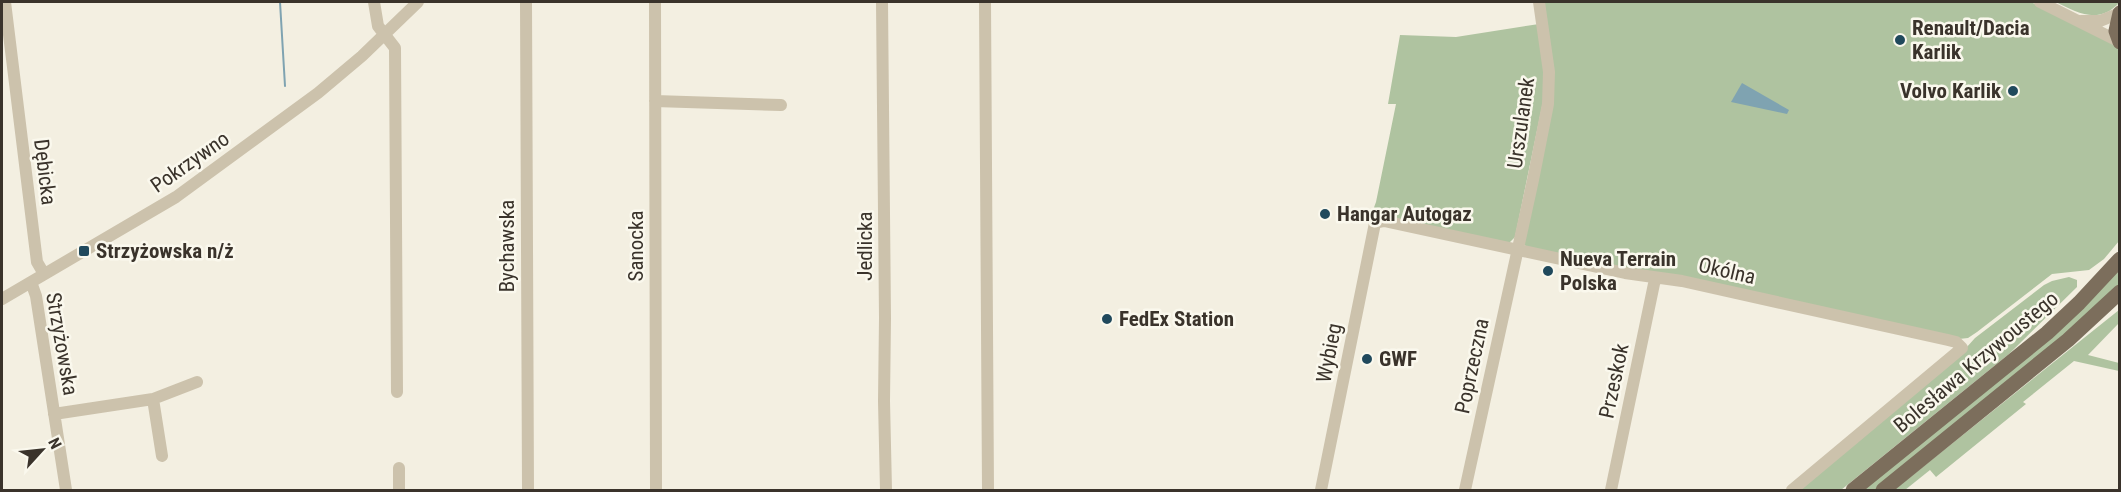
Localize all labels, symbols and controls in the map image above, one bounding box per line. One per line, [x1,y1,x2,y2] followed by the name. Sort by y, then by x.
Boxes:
[1912,16,2030,64] place label: Renault/Dacia Karlik
[1893,33,1907,47] marker: Renault/Dacia Karlik
[1503,75,1539,170] street label: Urszulanek
[1900,79,2002,103] place label: Volvo Karlik
[2006,84,2020,98] marker: Volvo Karlik
[146,126,234,198] street label: Pokrzywno
[29,138,61,206] street label: Dębicka
[495,200,519,292] street label: Bychawska
[1337,202,1472,226] place label: Hangar Autogaz
[1318,207,1332,221] marker: Hangar Autogaz
[624,211,648,281] street label: Sanocka
[853,211,877,281] street label: Jedlicka
[96,239,234,263] place label: Strzyżowska n/ż
[77,244,91,258] marker: Strzyżowska n/ż
[1560,247,1676,295] place label: Nueva Terrain Polska
[1696,253,1758,289] street label: Okólna
[1541,264,1555,278] marker: Nueva Terrain Polska
[1889,286,2063,438] street label: Bolesława Krzywoustego
[41,291,83,397] street label: Strzyżowska
[1119,307,1234,331] place label: FedEx Station
[1100,312,1114,326] marker: FedEx Station
[1450,316,1494,416] street label: Poprzeczna
[1311,321,1347,385] street label: Wybieg
[1594,341,1634,421] street label: Przeskok
[1379,347,1417,371] place label: GWF
[1360,352,1374,366] marker: GWF
[12,420,72,480] north arrow
[44,435,66,452] text: N

